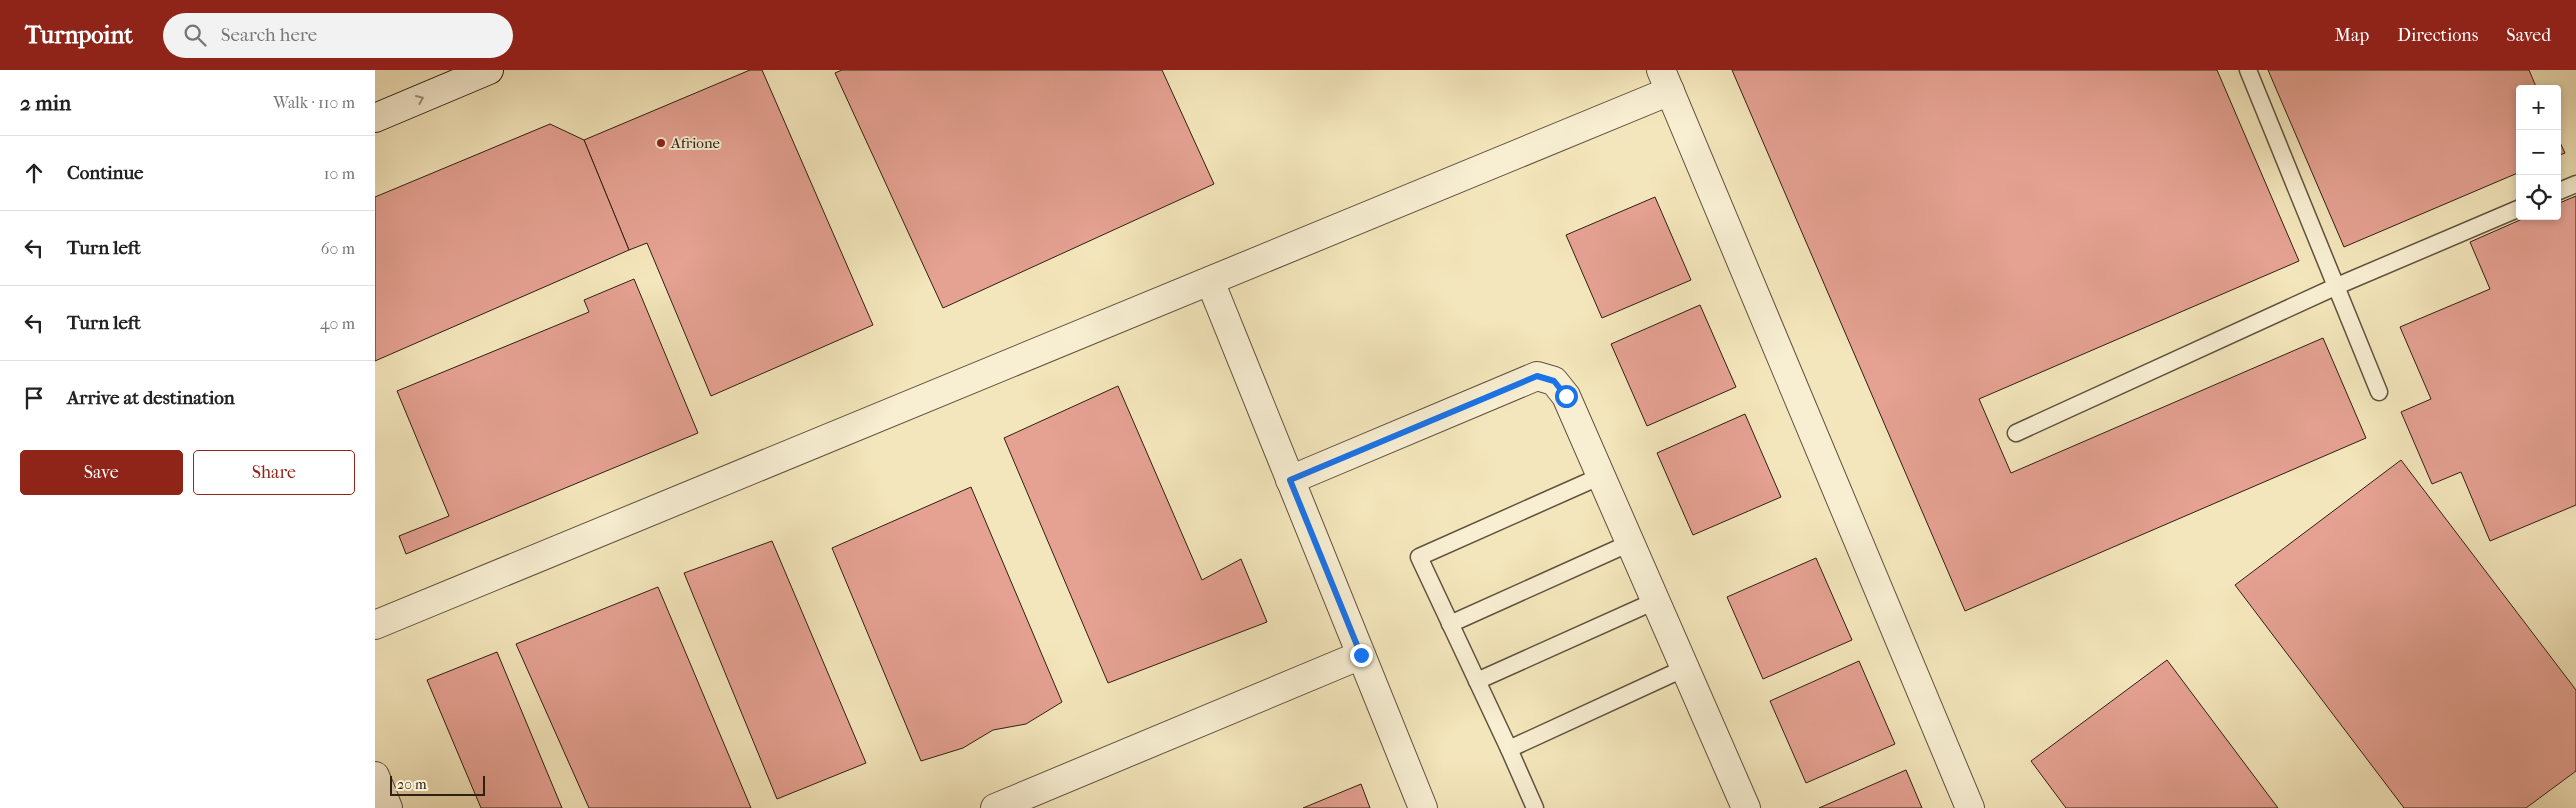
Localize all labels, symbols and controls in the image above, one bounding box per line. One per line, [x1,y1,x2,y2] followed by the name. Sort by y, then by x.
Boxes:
[163,13,513,58] search box
[25,21,133,49] text: Turnpoint
[181,21,209,49] icon: search
[221,24,317,46] text: Search here
[2335,25,2369,46] text: Map
[2397,25,2478,46] text: Directions
[2506,25,2551,46] text: Saved
[2516,85,2561,220] map controls
[2516,85,2561,130] button: +
[20,91,71,115] text: 2 min
[273,93,355,112] text: Walk · 110 m
[415,95,424,105] one-way arrow
[2516,130,2561,175] button: −
[670,134,721,152] place label: Afrione
[655,137,667,149] marker: Afrione
[20,159,48,187] icon: ahead
[67,162,143,184] text: Continue
[324,164,355,183] text: 10 m
[2516,175,2561,220] button: locate
[20,234,48,262] icon: left
[67,237,141,259] text: Turn left
[321,239,355,258] text: 60 m
[20,309,48,337] icon: left
[67,312,141,334] text: Turn left
[320,314,355,333] text: 40 m
[20,384,48,412] icon: arrive
[1555,385,1578,408] route start
[67,387,235,409] text: Arrive at destination
[20,450,183,495] button: Save
[193,450,355,495] button: Share
[1350,644,1373,667] route end
[390,773,485,796] scale bar
[397,776,427,793] text: 20 m

